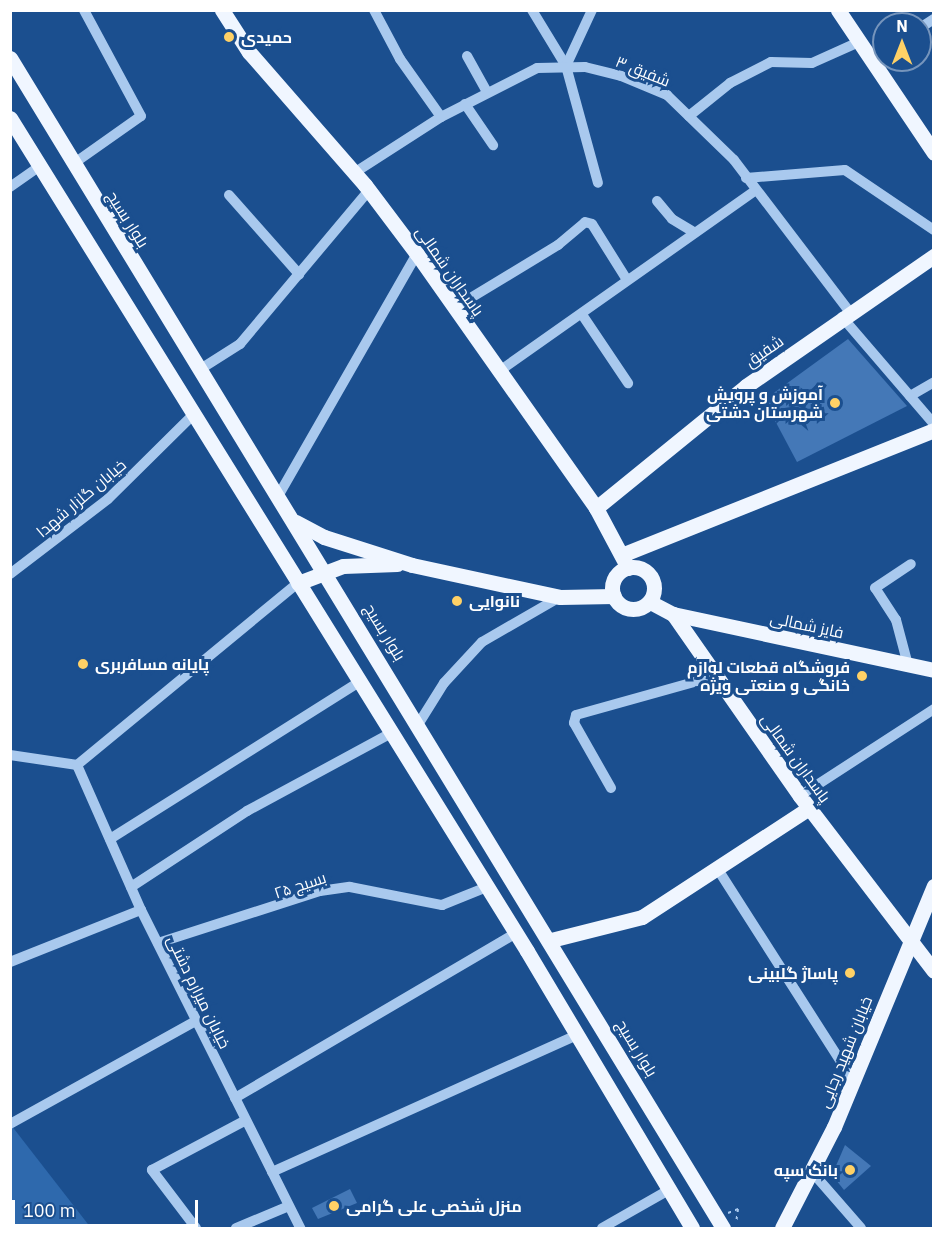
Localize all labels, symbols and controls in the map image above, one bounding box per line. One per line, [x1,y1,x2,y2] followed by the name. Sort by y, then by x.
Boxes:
[872,12,932,72] north arrow
[896,16,908,36] text: N
[241,27,292,47] place label: حمیدی
[222,30,236,44] marker: حمیدی
[613,51,673,91] street label: شفیق ۳
[103,187,153,251] street label: بلوار بسیج
[412,222,488,320] street label: پاسداران شمالی
[741,331,787,371] street label: شفیق
[706,384,823,422] place label: آموزش و پرویش شهرستان دشتی
[828,396,842,410] marker: آموزش و پرویش شهرستان دشتی
[32,455,130,541] street label: خیابان گلزار شهدا
[469,591,520,611] place label: نانوایی
[450,594,464,608] marker: نانوایی
[360,600,410,664] street label: بلوار بسیج
[769,608,845,642] street label: فایز شمالی
[95,654,209,674] place label: پایانه مسافربری
[76,657,90,671] marker: پایانه مسافربری
[687,657,850,695] place label: فروشگاه قطعات لوازم خانگی و صنعتی ویژه
[855,669,869,683] marker: فروشگاه قطعات لوازم خانگی و صنعتی ویژه
[757,710,835,806] street label: پاسداران شمالی
[271,868,329,902] street label: بسیج ۲۵
[163,932,235,1052] street label: خیابان میرارم دشتی
[748,963,838,983] place label: پاساژ گلبینی
[843,966,857,980] marker: پاساژ گلبینی
[814,993,876,1111] street label: خیابان شهید رجایی
[612,1016,662,1080] street label: بلوار بسیج
[774,1160,838,1180] place label: بانک سپه
[843,1163,857,1177] marker: بانک سپه
[15,1188,201,1226] scale bar
[346,1196,522,1216] place label: منزل شخصی علی گرامی
[23,1199,75,1222] text: 100 m
[327,1199,341,1213] marker: منزل شخصی علی گرامی

